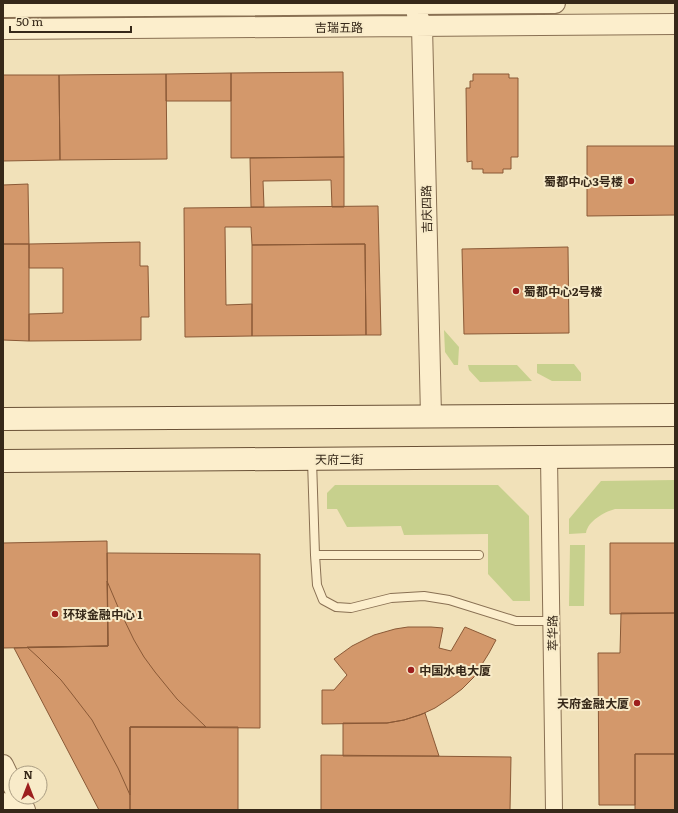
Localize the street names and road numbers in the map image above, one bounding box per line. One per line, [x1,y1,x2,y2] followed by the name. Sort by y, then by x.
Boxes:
[315,18,363,36] street label: 吉瑞五路
[417,185,435,233] street label: 吉庆四路
[315,450,363,468] street label: 天府二街
[543,615,561,651] street label: 萃华路

